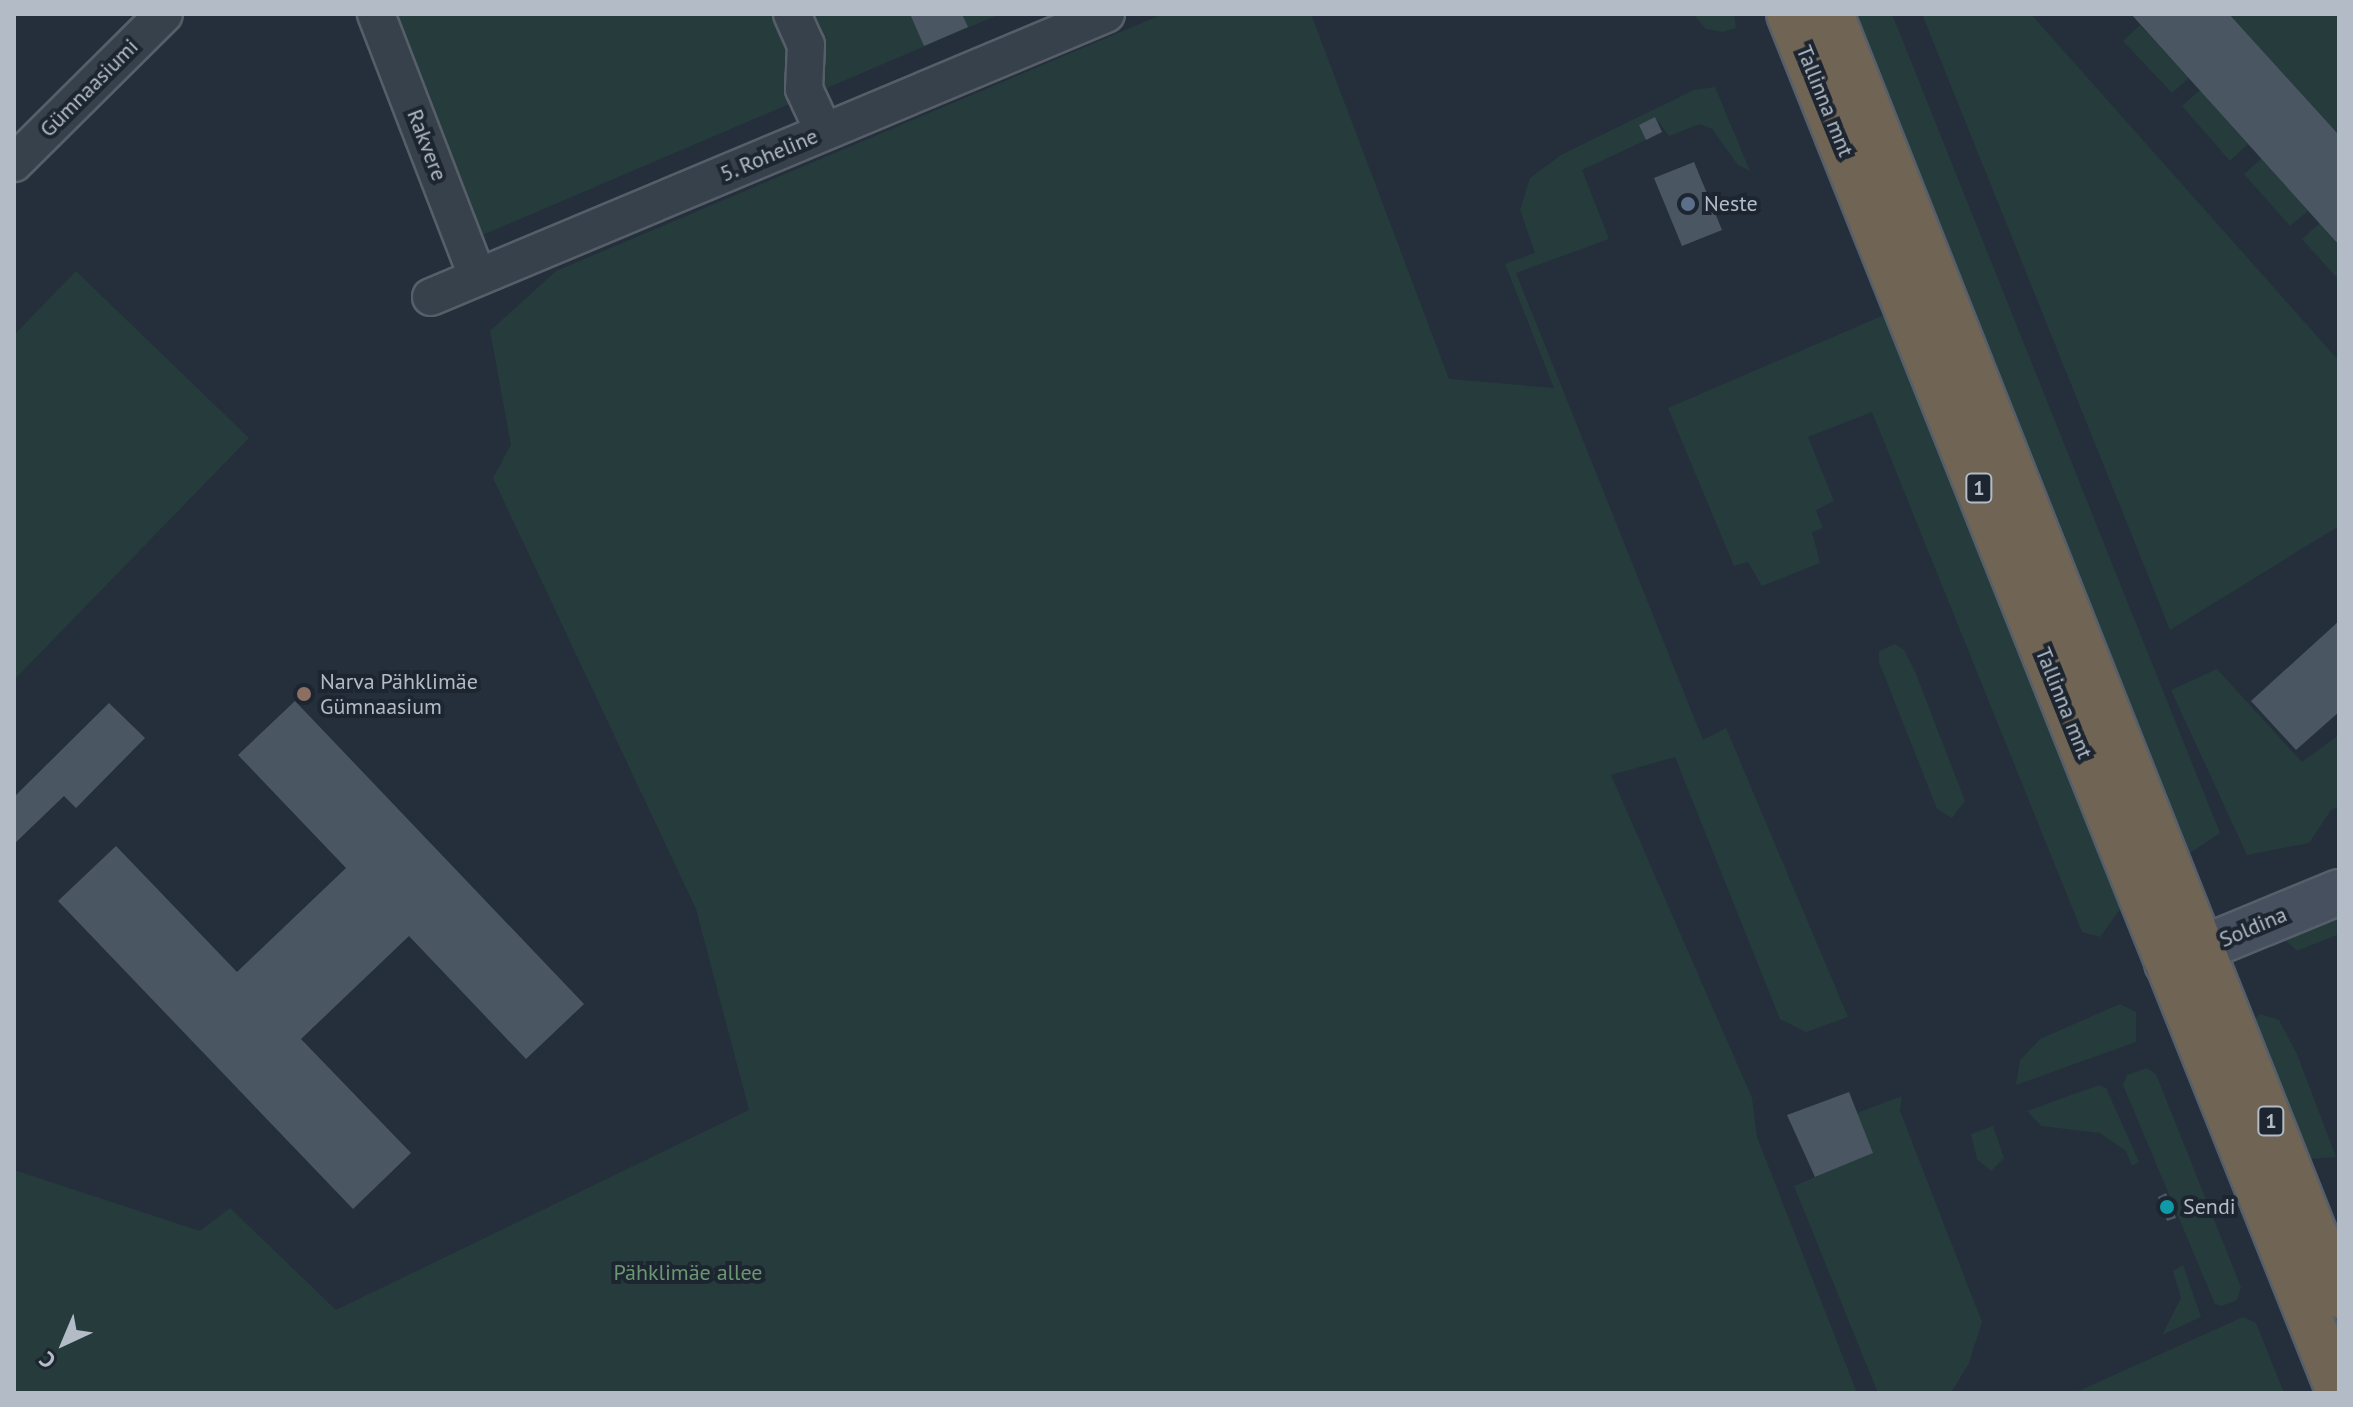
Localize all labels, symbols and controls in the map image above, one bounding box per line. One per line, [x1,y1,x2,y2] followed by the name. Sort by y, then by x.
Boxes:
[34,33,144,143] street label: Gümnaasiumi
[1791,41,1859,161] street label: Tallinna mnt
[401,106,453,184] street label: Rakvere
[715,122,823,188] street label: 5. Roheline
[1704,191,1758,217] place label: Neste
[1679,195,1697,213] marker: Neste
[1965,472,1993,504] road number: 1
[2030,643,2098,763] street label: Tallinna mnt
[320,668,478,720] place label: Narva Pähklimäe Gümnaasium
[295,685,313,703] marker: Narva Pähklimäe Gümnaasium
[2215,901,2291,953] street label: Soldina
[2257,1105,2285,1137] road number: 1
[2183,1194,2236,1220] place label: Sendi
[2158,1198,2176,1216] marker: Sendi
[613,1260,763,1286] park label: Pähklimäe allee
[24,1303,104,1383] north arrow
[33,1346,61,1375] text: С

